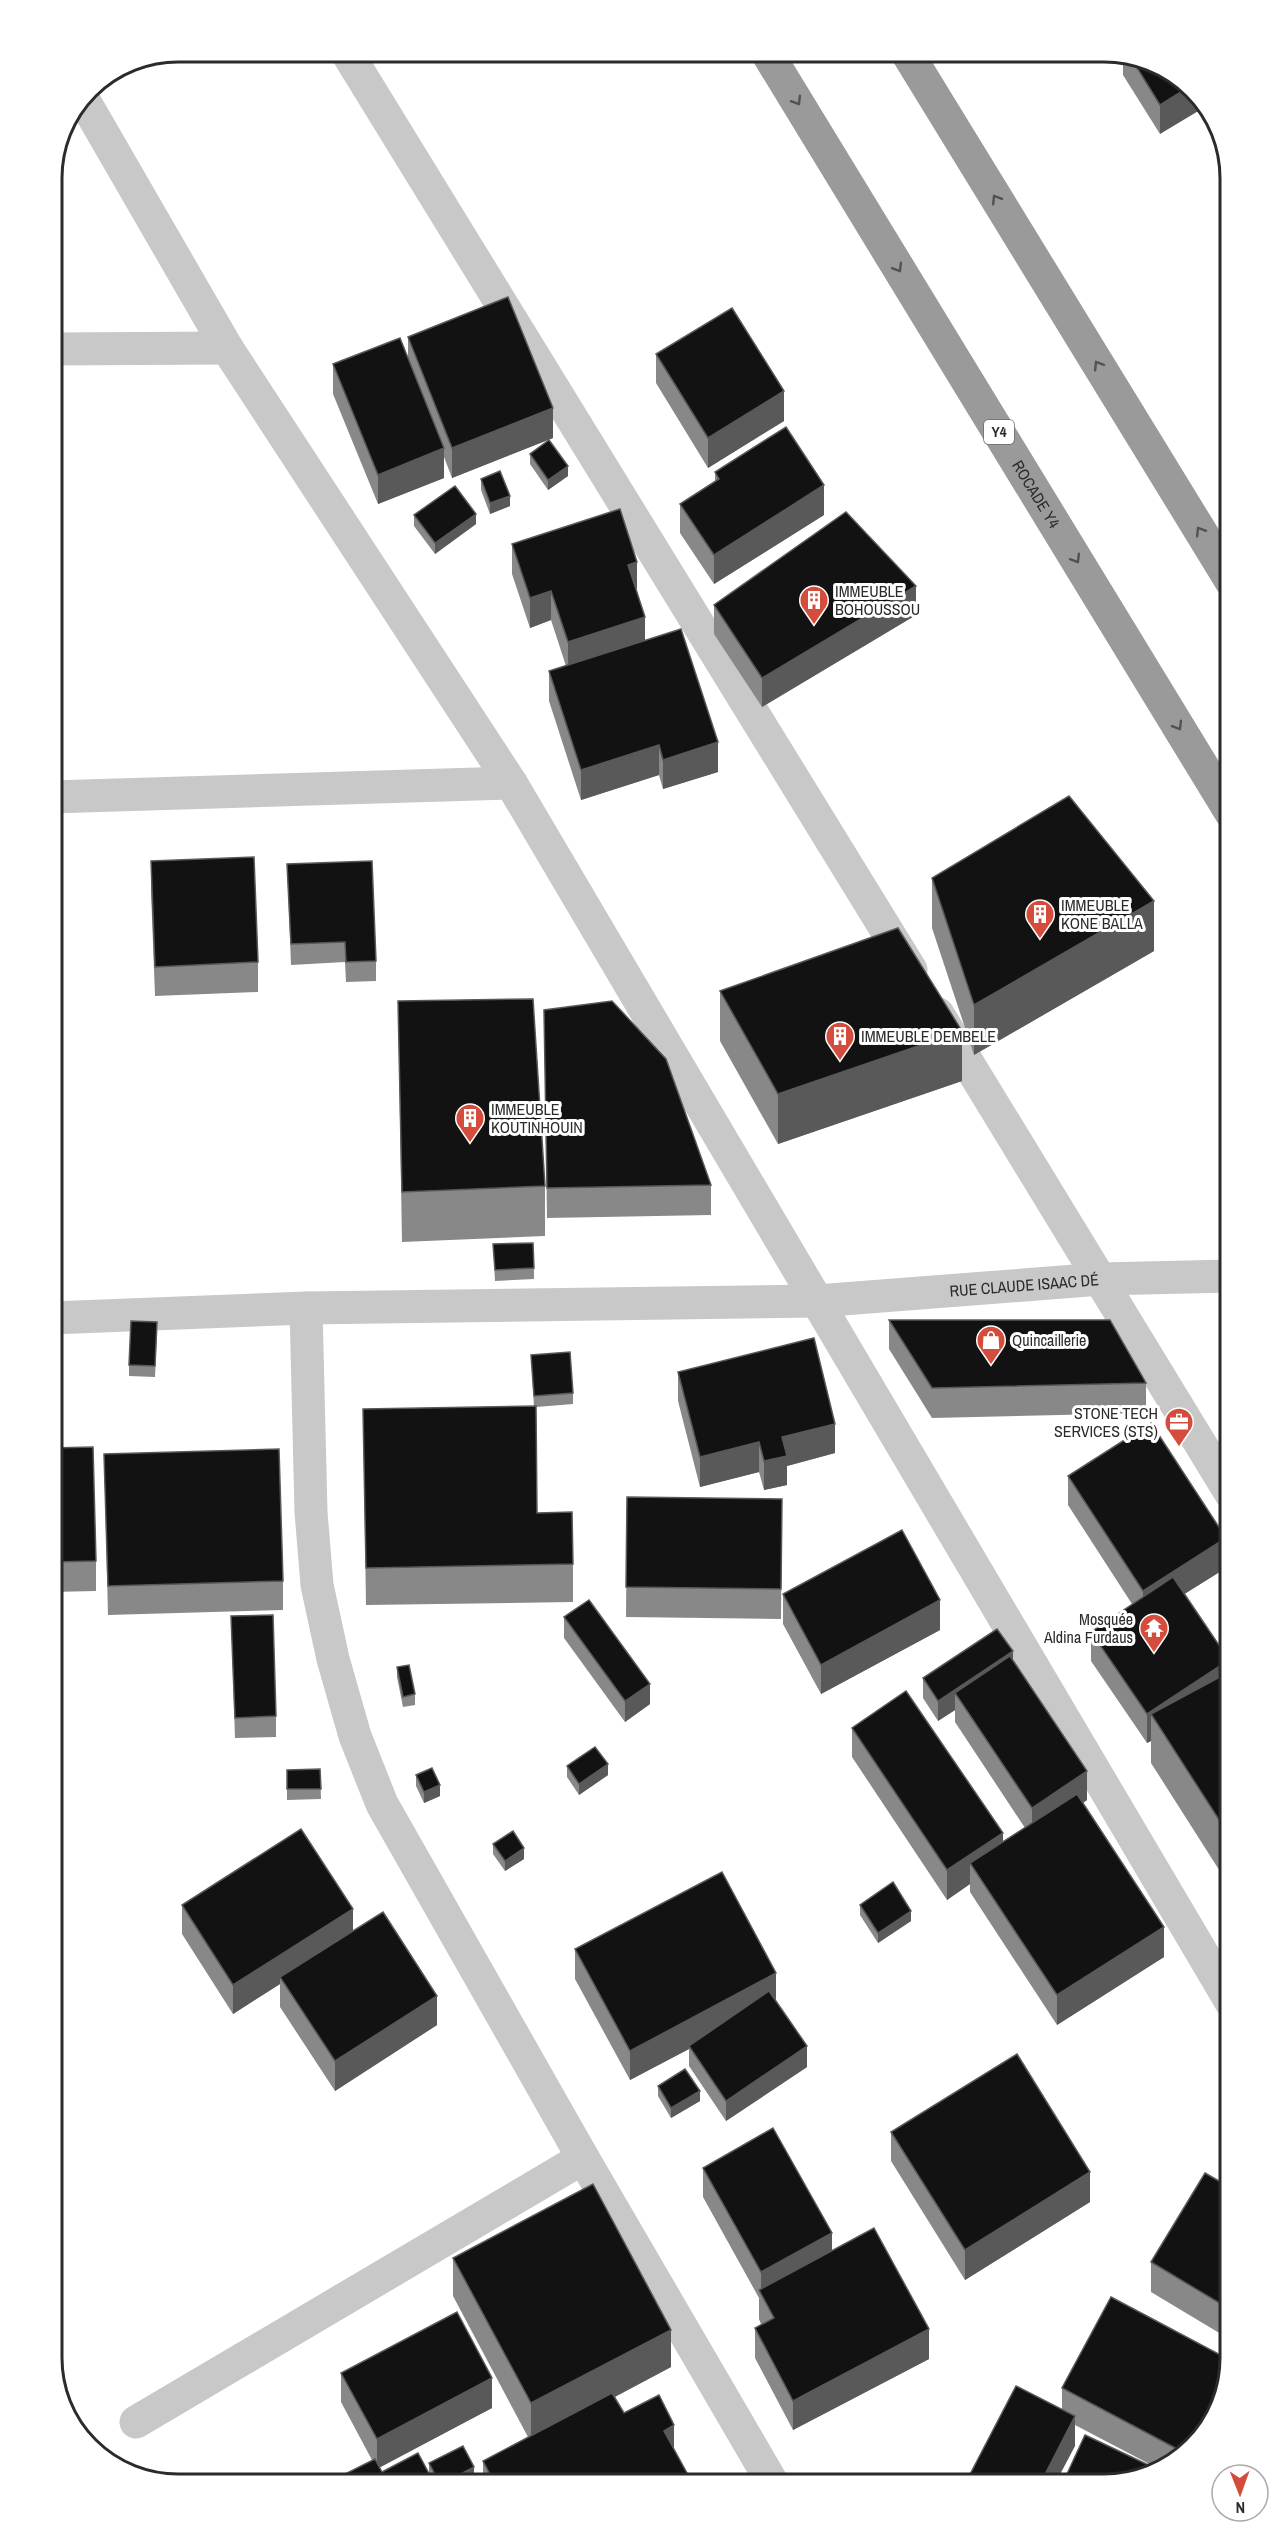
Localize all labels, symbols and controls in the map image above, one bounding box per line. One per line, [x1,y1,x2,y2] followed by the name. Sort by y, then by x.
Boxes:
[789,95,801,105] one-way arrow
[992,195,1004,205] one-way arrow
[891,262,903,272] one-way arrow
[1094,361,1106,371] one-way arrow
[984,420,1014,444] road number: Y4
[1007,456,1065,532] street label: ROCADE Y4
[1196,527,1208,537] one-way arrow
[1069,553,1081,563] one-way arrow
[835,580,920,620] place label: IMMEUBLE BOHOUSSOU
[798,584,830,626] building icon: IMMEUBLE BOHOUSSOU
[1171,720,1182,730] one-way arrow
[1061,894,1143,934] place label: IMMEUBLE KONE BALLA
[1024,898,1056,940] building icon: IMMEUBLE KONE BALLA
[824,1020,856,1062] building icon: IMMEUBLE DEMBELE
[861,1025,996,1047] place label: IMMEUBLE DEMBELE
[491,1098,583,1138] place label: IMMEUBLE KOUTINHOUIN
[454,1102,486,1144] building icon: IMMEUBLE KOUTINHOUIN
[949,1268,1100,1302] street label: RUE CLAUDE ISAAC DÉ
[975,1324,1007,1366] shop icon: Quincaillerie
[1012,1329,1086,1351] place label: Quincaillerie
[1054,1402,1158,1442] place label: STONE TECH SERVICES (STS)
[1163,1406,1195,1448] office icon: STONE TECH SERVICES (STS)
[1043,1608,1133,1648] place label: Mosquée Aldina Furdaus
[1138,1612,1170,1654] temple icon: Mosquée Aldina Furdaus
[1210,2463,1270,2523] north arrow
[1235,2497,1245,2519] text: N

